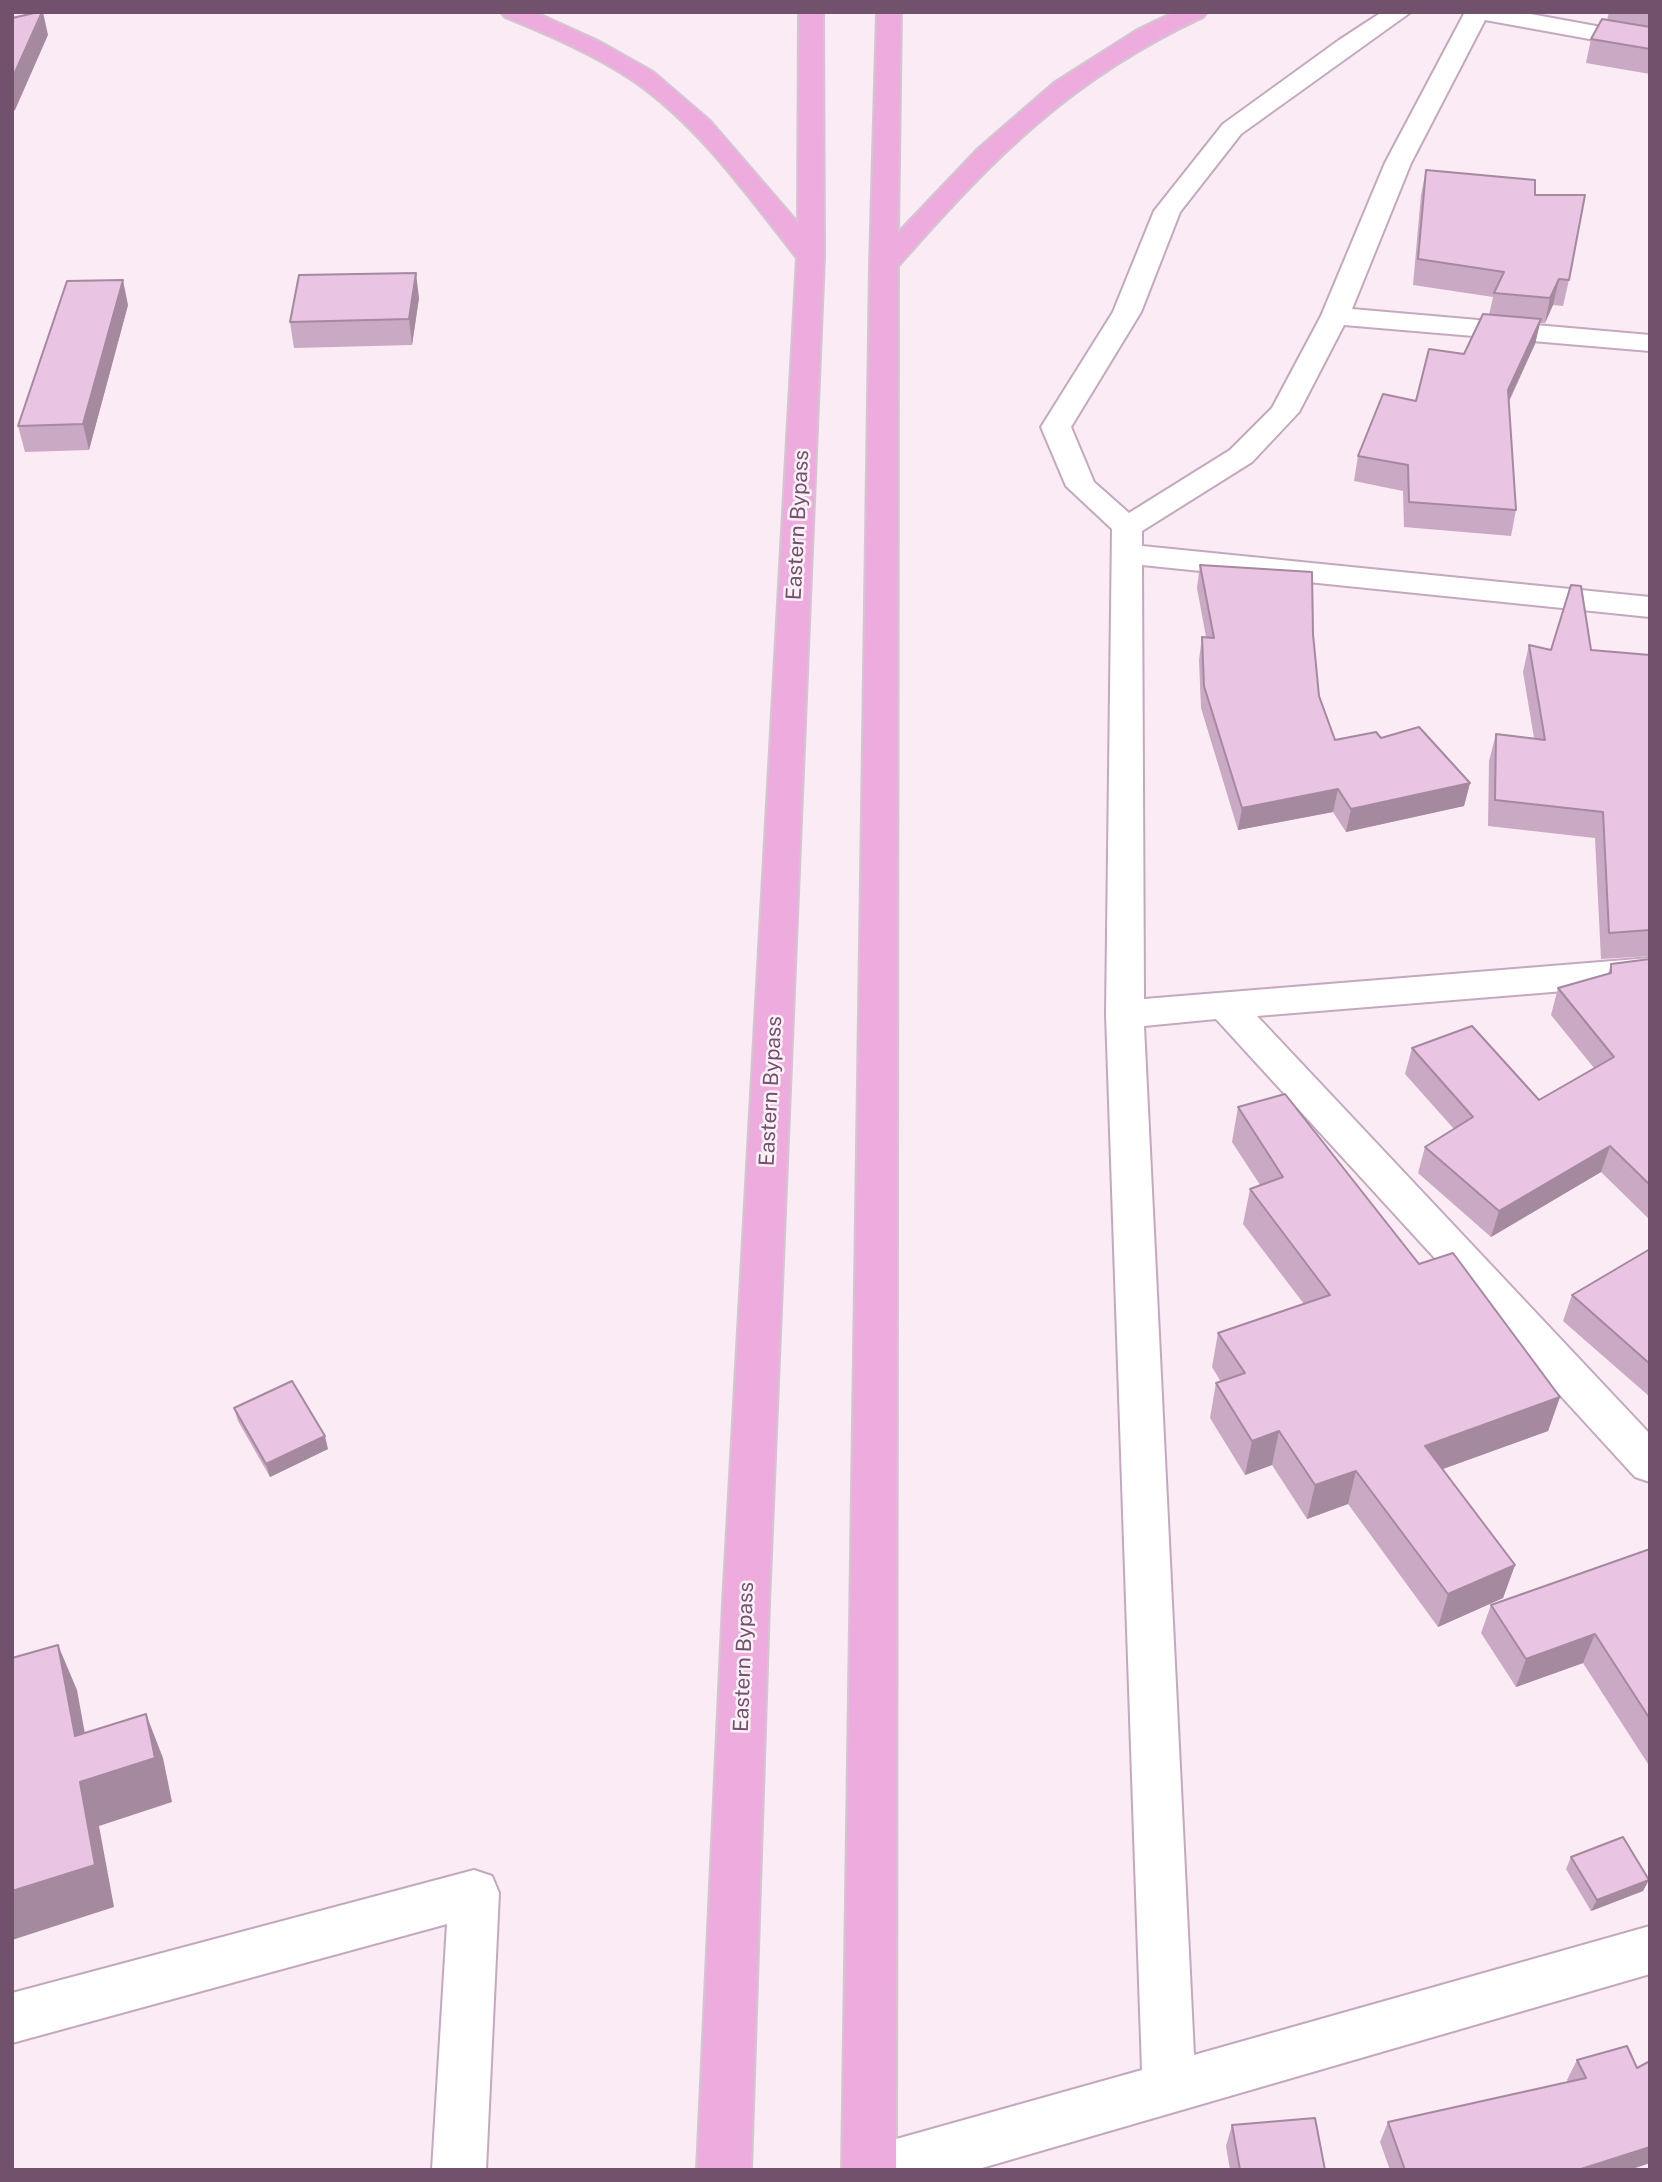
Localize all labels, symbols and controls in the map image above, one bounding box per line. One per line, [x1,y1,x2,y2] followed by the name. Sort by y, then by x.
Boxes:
[781,449,815,601] street label: Eastern Bypass
[754,1015,788,1167] street label: Eastern Bypass
[729,1581,759,1733] street label: Eastern Bypass

